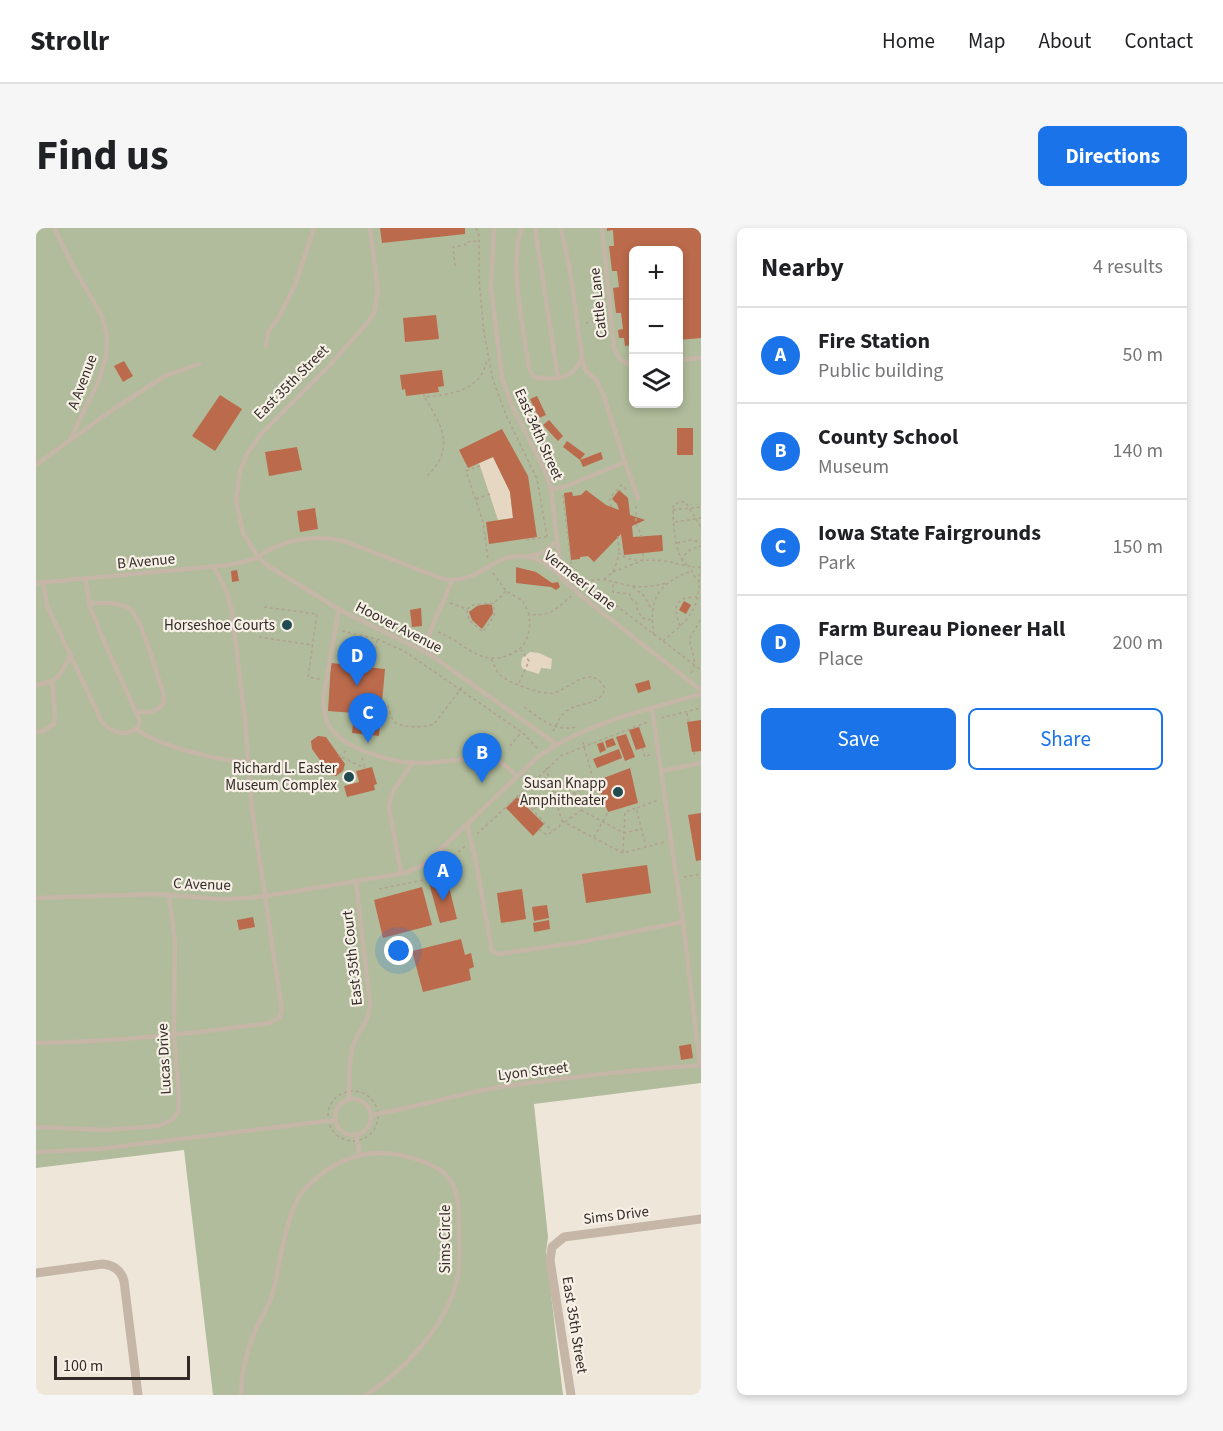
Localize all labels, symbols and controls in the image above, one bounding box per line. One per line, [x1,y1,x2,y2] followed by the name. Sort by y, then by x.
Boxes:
[30,21,109,61] text: Strollr
[882,26,935,56] text: Home
[968,26,1006,56] text: Map
[1039,26,1091,56] text: About
[1124,26,1193,56] text: Contact
[36,126,169,186] text: Find us
[1038,126,1187,186] button: Directions
[629,246,683,408] map controls
[629,246,683,300] button: +
[761,249,844,286] text: Nearby
[1093,253,1163,281] text: 4 results
[584,267,613,339] street label: Cattle Lane
[629,300,683,354] button: −
[818,325,930,357] text: Fire Station
[249,340,334,425] street label: East 35th Street
[775,341,786,369] text: A
[1123,341,1163,369] text: 50 m
[62,352,103,413] street label: A Avenue
[629,354,683,408] button: layers
[818,357,943,385] text: Public building
[509,385,568,483] street label: East 34th Street
[818,421,958,453] text: County School
[774,437,787,465] text: B
[1113,437,1163,465] text: 140 m
[818,453,889,481] text: Museum
[818,517,1041,549] text: Iowa State Fairgrounds
[775,533,786,561] text: C
[1113,533,1163,561] text: 150 m
[539,546,620,615] street label: Vermeer Lane
[116,549,176,574] street label: B Avenue
[818,549,855,577] text: Park
[352,597,446,658] street label: Hoover Avenue
[818,613,1065,645] text: Farm Bureau Pioneer Hall
[164,615,275,636] place label: Horseshoe Courts
[280,618,294,632] marker: Horseshoe Courts
[774,629,787,657] text: D
[1113,629,1163,657] text: 200 m
[338,636,376,686] pin: D
[818,645,863,673] text: Place
[348,694,388,743] pin: C
[761,708,956,770] button: Save
[968,708,1163,770] button: Share
[462,734,502,783] pin: B
[225,758,338,796] place label: Richard L. Easter Museum Complex
[342,770,356,784] marker: Richard L. Easter Museum Complex
[520,773,607,811] place label: Susan Knapp Amphitheater
[611,785,625,799] marker: Susan Knapp Amphitheater
[424,852,462,901] pin: A
[173,873,231,896] street label: C Avenue
[337,909,368,1007] street label: East 35th Court
[384,936,413,965] your location
[152,1023,177,1095] street label: Lucas Drive
[497,1057,569,1086] street label: Lyon Street
[582,1201,650,1230] street label: Sims Drive
[435,1205,456,1273] street label: Sims Circle
[556,1275,593,1375] street label: East 35th Street
[54,1353,190,1380] scale bar
[63,1355,103,1377] text: 100 m

